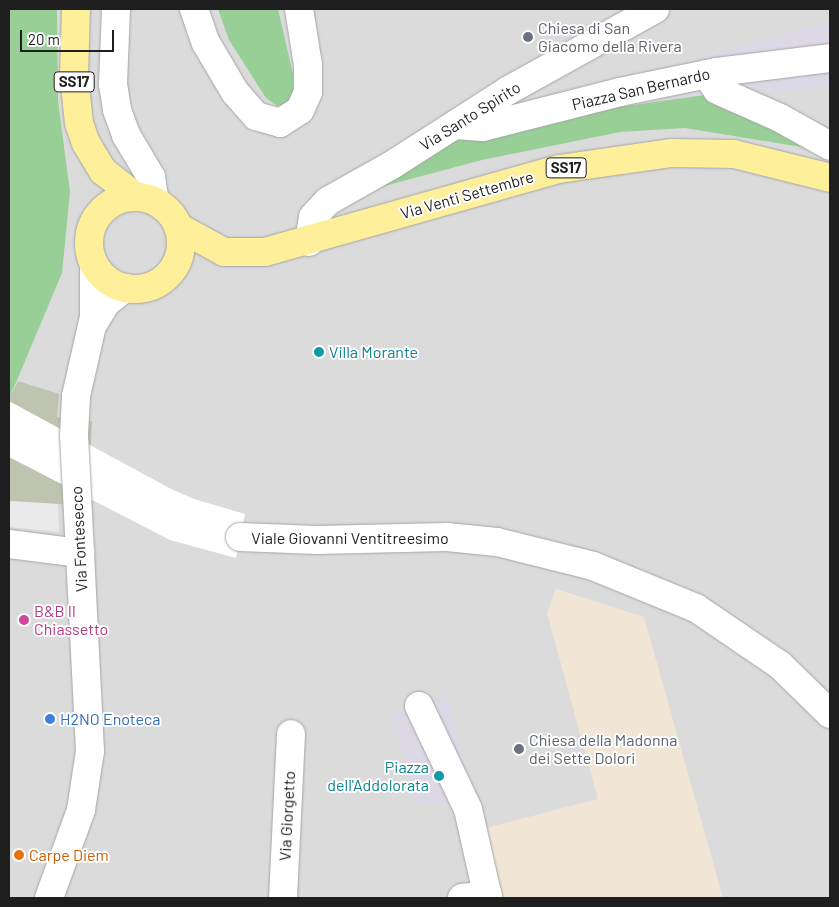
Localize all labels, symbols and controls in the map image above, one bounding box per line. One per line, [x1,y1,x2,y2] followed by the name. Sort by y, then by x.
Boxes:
[538,18,682,56] place label: Chiesa di San Giacomo della Rivera
[22,20,116,52] scale bar
[28,30,60,48] text: 20 m
[522,31,534,43] marker: Chiesa di San Giacomo della Rivera
[570,64,712,114] street label: Piazza San Bernardo
[53,70,95,94] road number: SS17
[416,77,524,155] street label: Via Santo Spirito
[545,156,587,180] road number: SS17
[398,167,536,223] street label: Via Venti Settembre
[329,342,418,362] place label: Villa Morante
[313,346,325,358] marker: Villa Morante
[67,486,91,592] street label: Via Fontesecco
[251,528,449,548] street label: Viale Giovanni Ventitreesimo
[34,601,108,639] place label: B&B Il Chiassetto
[18,614,30,626] marker: B&B Il Chiassetto
[60,709,160,729] place label: H2NO Enoteca
[44,713,56,725] marker: H2NO Enoteca
[529,730,677,768] place label: Chiesa della Madonna dei Sette Dolori
[513,743,525,755] marker: Chiesa della Madonna dei Sette Dolori
[327,757,429,795] place label: Piazza dell'Addolorata
[275,770,299,862] street label: Via Giorgetto
[433,770,445,782] marker: Piazza dell'Addolorata
[29,845,109,865] place label: Carpe Diem
[13,849,25,861] marker: Carpe Diem

